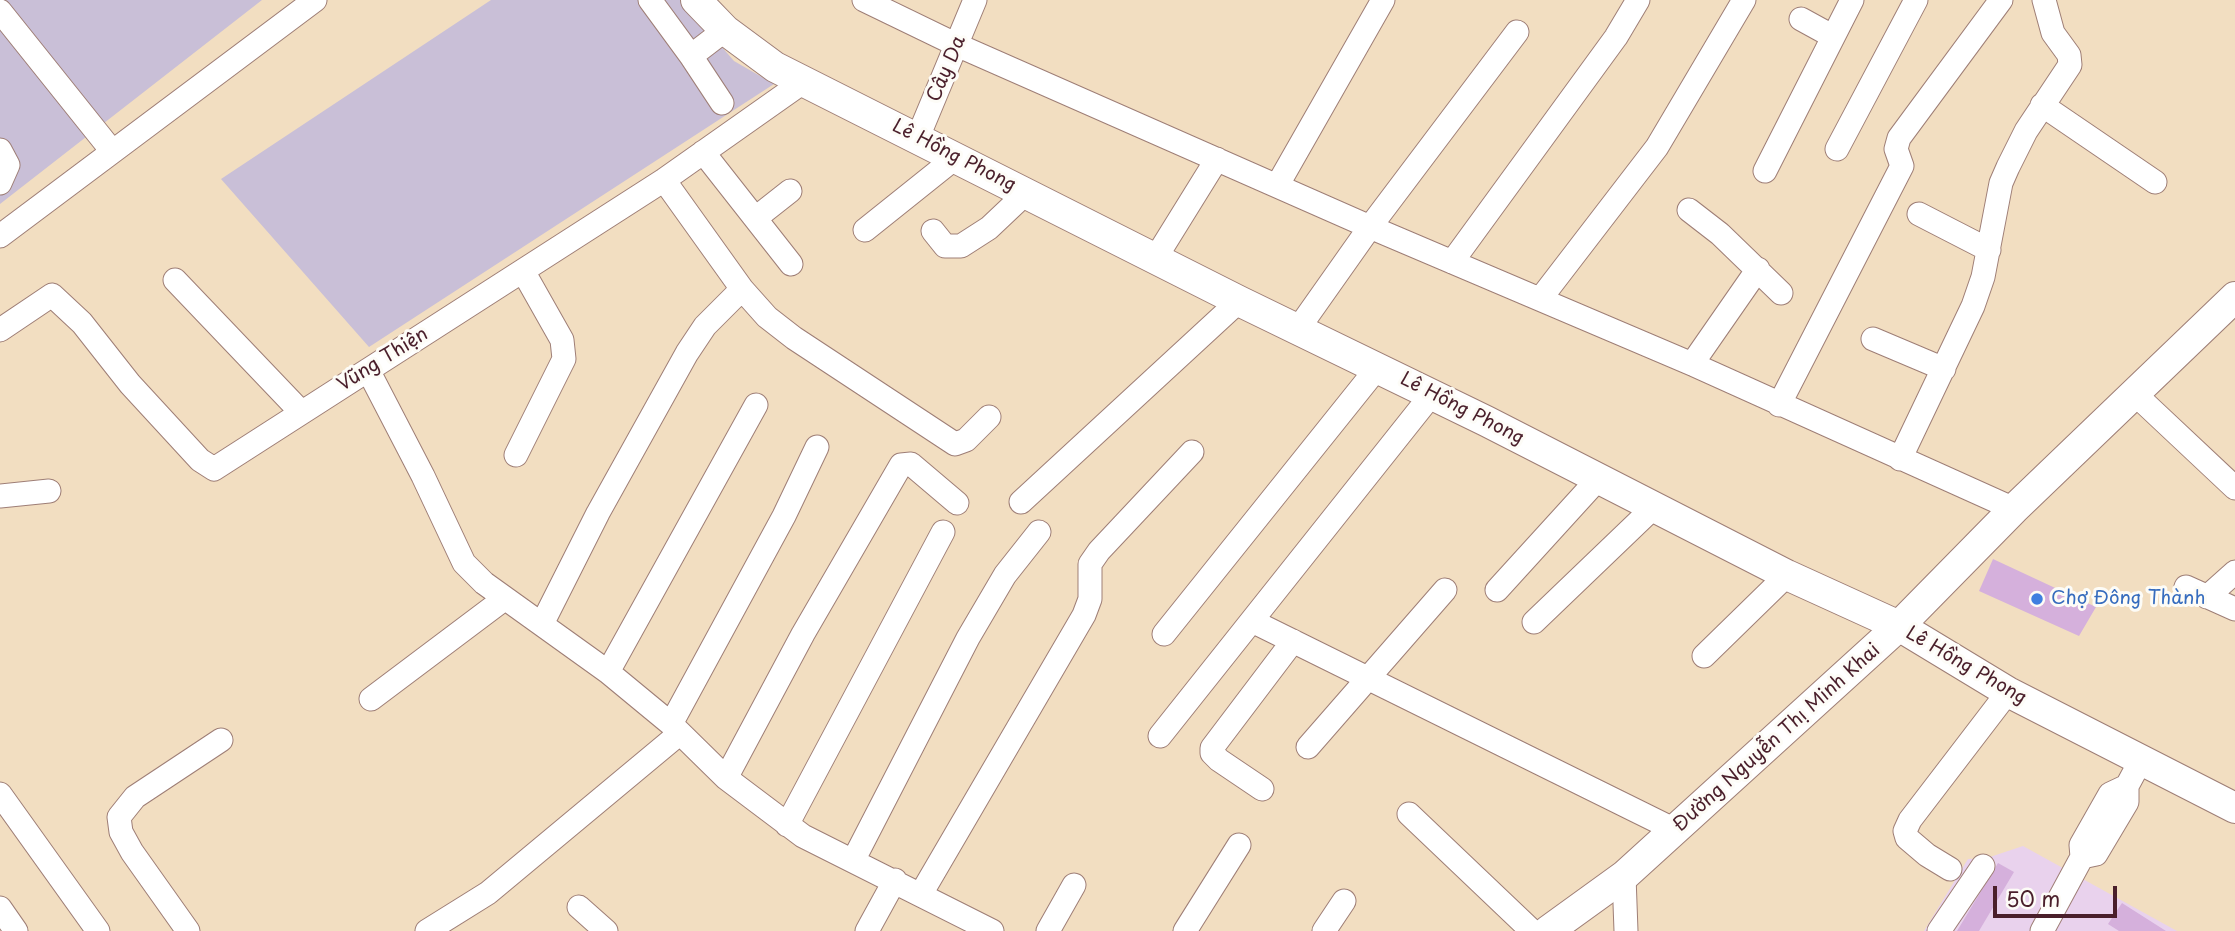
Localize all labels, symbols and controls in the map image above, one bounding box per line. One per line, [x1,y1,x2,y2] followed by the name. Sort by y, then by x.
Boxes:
[923,32,971,106] street label: Cây Da
[888,115,1020,197] street label: Lê Hồng Phong
[333,323,433,397] street label: Vũng Thiện
[1396,368,1528,450] street label: Lê Hồng Phong
[2051,588,2205,610] place label: Chợ Đông Thành
[2029,591,2045,607] marker: Chợ Đông Thành
[1901,622,2031,710] street label: Lê Hồng Phong
[1669,639,1885,837] street label: Đường Nguyễn Thị Minh Khai
[1997,872,2121,916] scale bar
[2006,882,2060,914] text: 50 m

